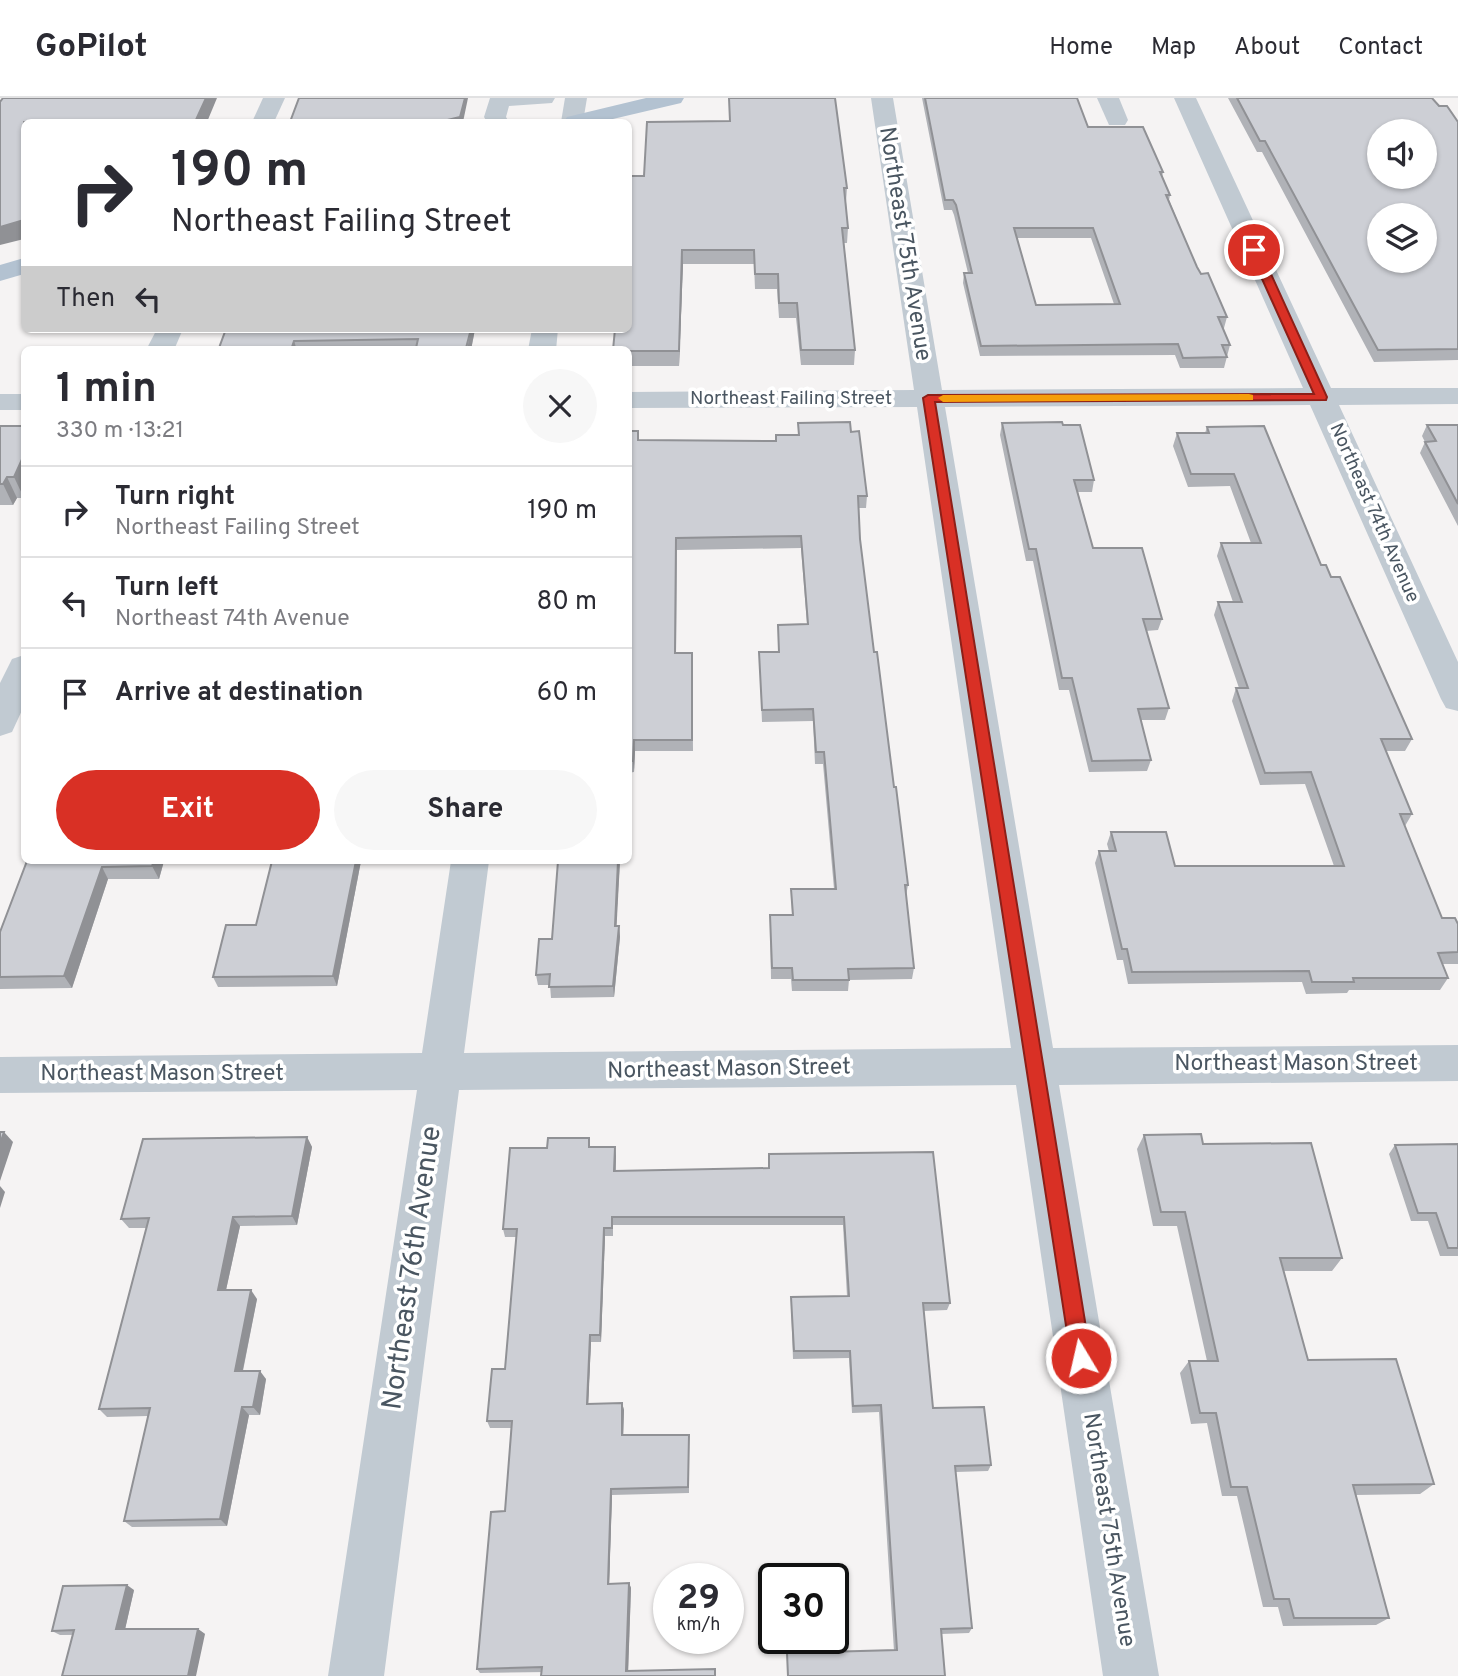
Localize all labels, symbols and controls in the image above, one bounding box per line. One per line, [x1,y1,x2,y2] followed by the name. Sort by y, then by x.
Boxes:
[35,27,148,69] text: GoPilot
[1049,33,1113,63] text: Home
[1151,33,1196,63] text: Map
[1234,33,1300,63] text: About
[1338,33,1423,63] text: Contact
[1367,119,1437,273] map controls
[1367,119,1437,189] button: sound
[871,125,937,363] street label: Northeast 75th Avenue
[171,142,308,204] text: 190 m
[56,147,147,238] icon: right
[171,203,512,243] text: Northeast Failing Street
[1367,203,1437,273] button: layers
[1224,220,1284,280] pin
[1235,231,1273,269] icon: arrive
[129,280,167,318] icon: left
[56,283,115,316] text: Then
[56,364,157,417] text: 1 min
[523,369,597,443] button: close
[690,387,892,411] street label: Northeast Failing Street
[56,417,184,446] text: 330 m · 13:21
[1324,420,1424,606] street label: Northeast 74th Avenue
[115,481,235,514] text: Turn right
[56,493,94,531] icon: right
[527,495,597,528] text: 190 m
[115,514,360,543] text: Northeast Failing Street
[115,572,219,605] text: Turn left
[56,584,94,622] icon: left
[537,586,597,619] text: 80 m
[115,605,350,634] text: Northeast 74th Avenue
[56,675,94,713] icon: arrive
[115,677,363,710] text: Arrive at destination
[537,677,597,710] text: 60 m
[56,770,320,850] button: Exit
[334,770,597,850] button: Share
[1174,1050,1418,1079] street label: Northeast Mason Street
[607,1053,851,1087] street label: Northeast Mason Street
[40,1060,284,1089] street label: Northeast Mason Street
[375,1124,451,1412] street label: Northeast 76th Avenue
[1044,1321,1118,1395] position arrow
[1075,1411,1141,1649] street label: Northeast 75th Avenue
[758,1563,849,1654] speed limit sign: 30
[677,1577,720,1621] text: 29
[677,1614,720,1637] text: km/h

